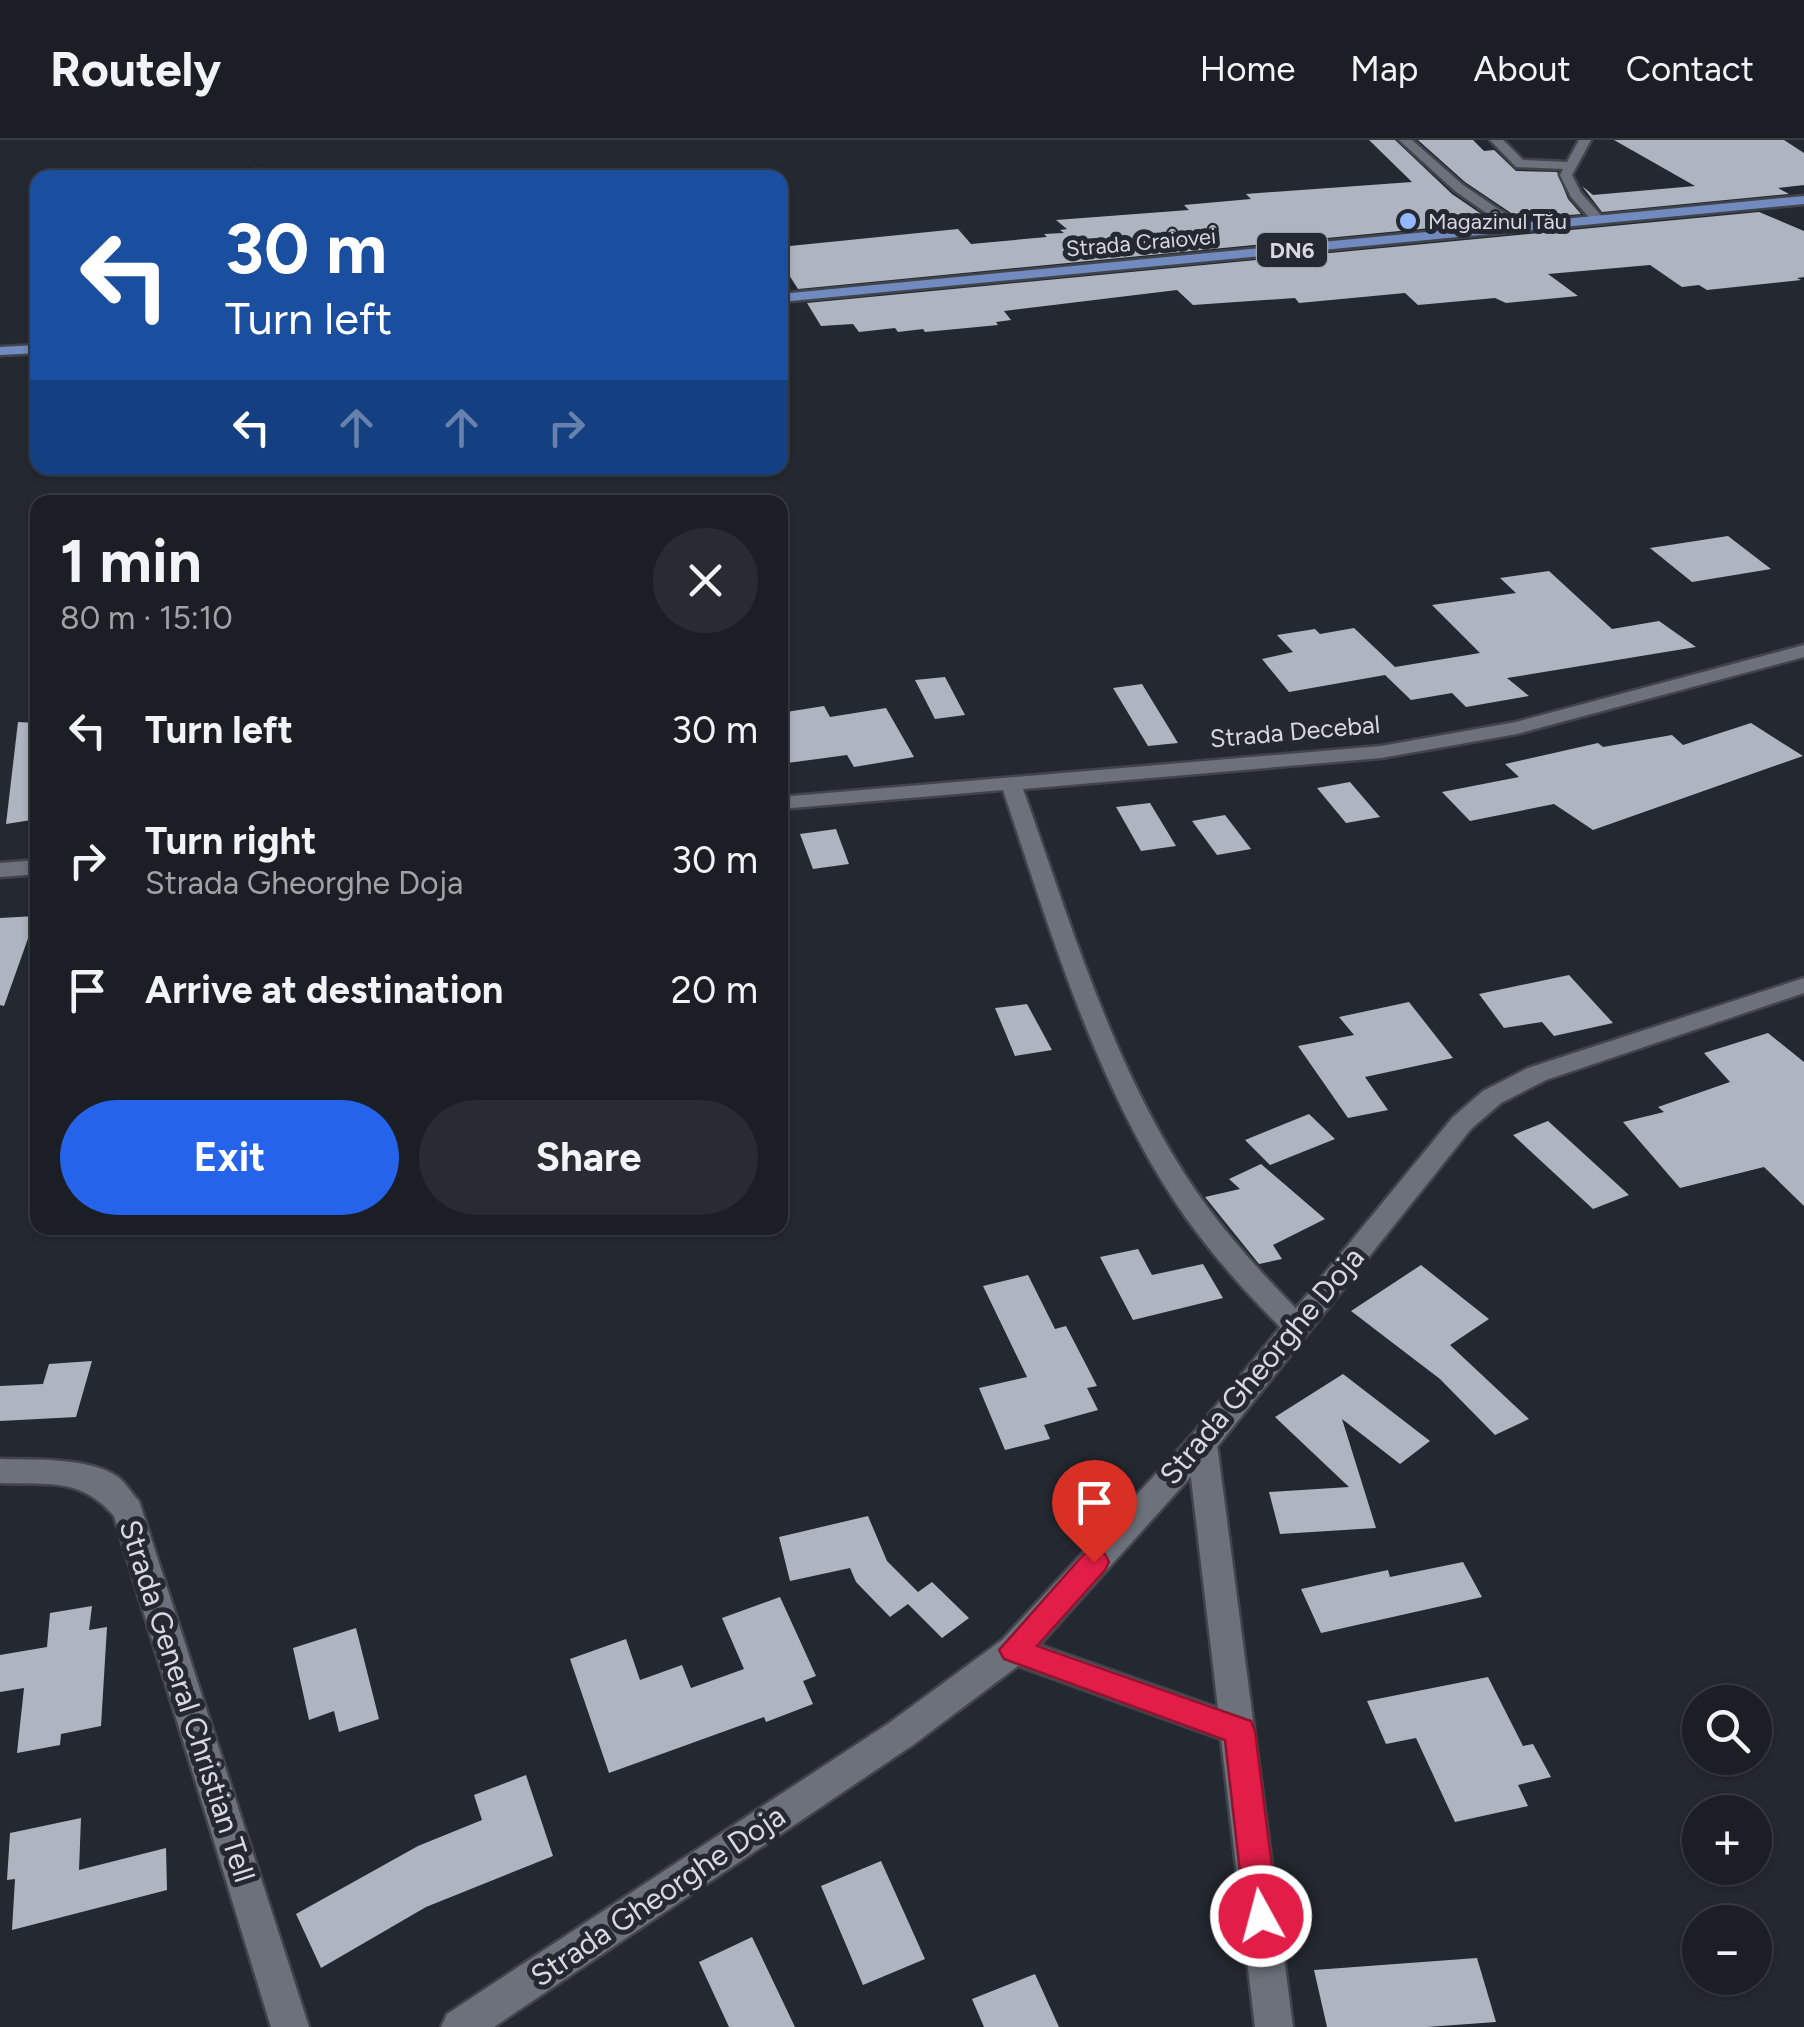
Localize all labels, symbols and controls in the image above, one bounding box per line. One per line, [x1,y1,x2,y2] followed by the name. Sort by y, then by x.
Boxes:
[50,40,221,98] text: Routely
[1200,48,1295,90] text: Home
[1350,48,1419,90] text: Map
[1474,48,1571,90] text: About
[1626,48,1754,90] text: Contact
[225,206,387,291] text: 30 m
[1428,208,1567,235] place label: Magazinul Tău
[60,210,190,340] icon: left
[1397,210,1419,232] marker: Magazinul Tău
[1065,222,1217,263] street label: Strada Craiovei
[1257,233,1327,267] road number: DN6
[225,291,392,345] text: Turn left
[224,400,279,455] icon: left
[329,400,384,455] icon: ahead
[434,400,489,455] icon: ahead
[539,400,594,455] icon: right
[60,525,202,597] text: 1 min
[653,528,758,633] button: close
[60,599,233,637] text: 80 m · 15:10
[60,703,115,758] icon: left
[145,707,293,753] text: Turn left
[671,707,758,753] text: 30 m
[1209,709,1381,753] street label: Strada Decebal
[145,818,317,864] text: Turn right
[60,833,115,888] icon: right
[671,837,758,883] text: 30 m
[145,864,463,902] text: Strada Gheorghe Doja
[60,963,115,1018] icon: arrive
[145,967,503,1013] text: Arrive at destination
[671,967,758,1013] text: 20 m
[60,1100,399,1215] button: Exit
[419,1100,758,1215] button: Share
[1152,1239,1372,1492] street label: Strada Gheorghe Doja
[1052,1460,1137,1563] pin
[1067,1475,1122,1530] icon: arrive
[111,1515,264,1887] street label: Strada General Christian Tell
[1682,1685,1772,1995] map controls
[1682,1685,1772,1775] button: search
[1682,1795,1772,1885] button: +
[524,1797,792,1994] street label: Strada Gheorghe Doja
[1209,1864,1313,1968] position arrow
[1682,1905,1772,1995] button: −

